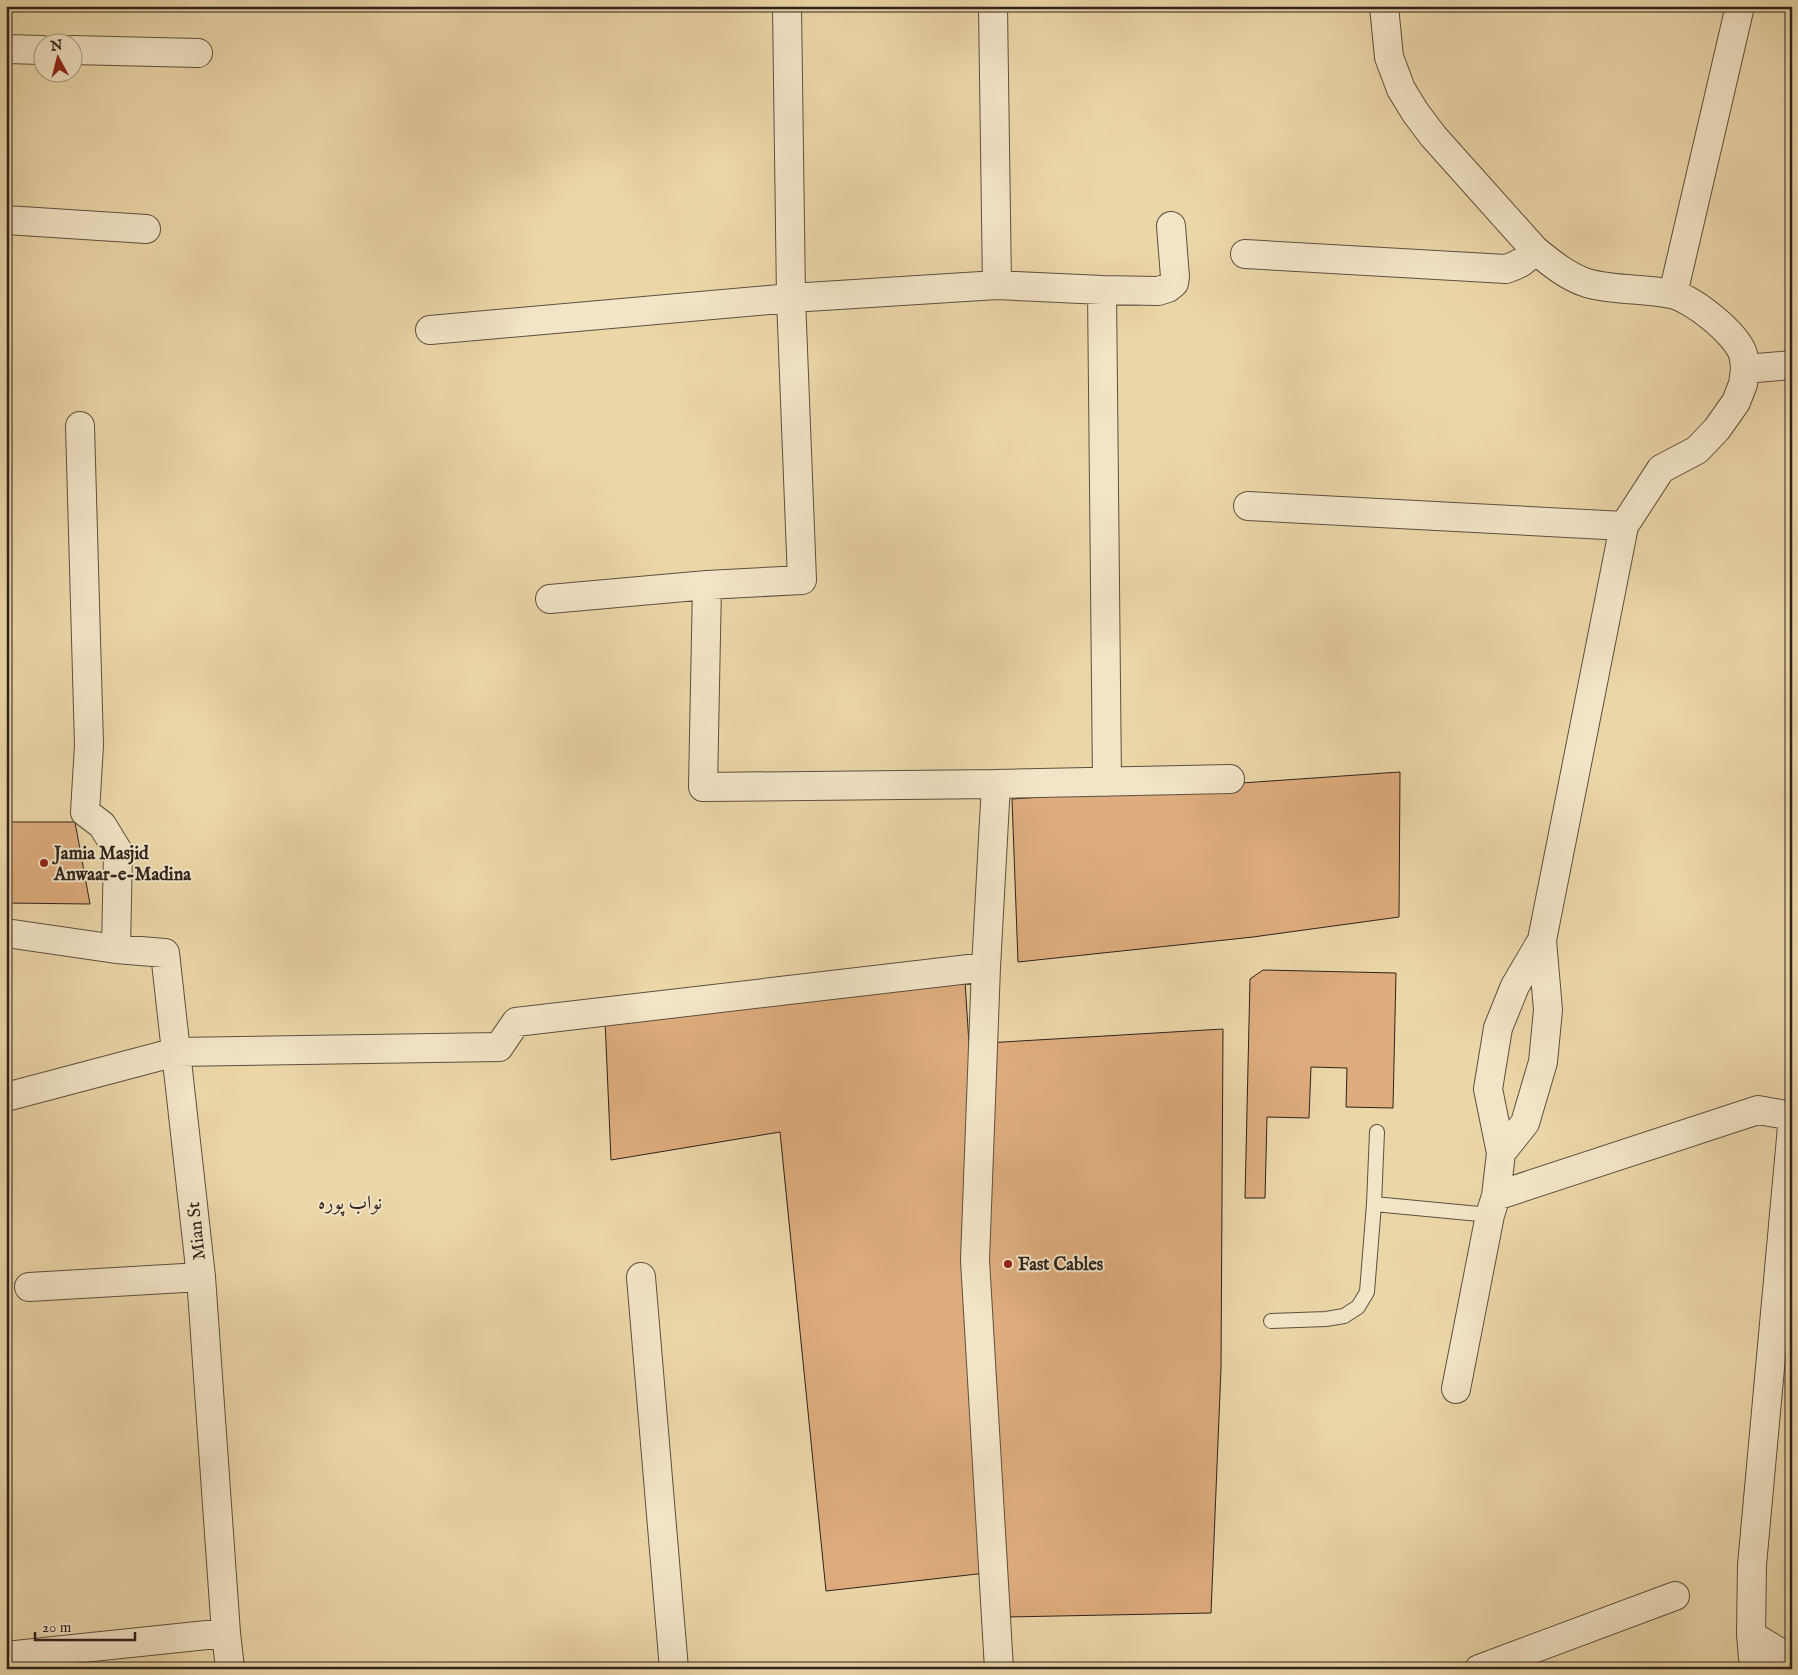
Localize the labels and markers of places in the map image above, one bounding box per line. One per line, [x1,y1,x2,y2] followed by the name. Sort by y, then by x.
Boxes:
[52,843,192,887] place label: Jamia Masjid Anwaar-e-Madina
[38,857,50,869] marker: Jamia Masjid Anwaar-e-Madina
[1018,1254,1104,1277] place label: Fast Cables
[1002,1258,1014,1270] marker: Fast Cables

